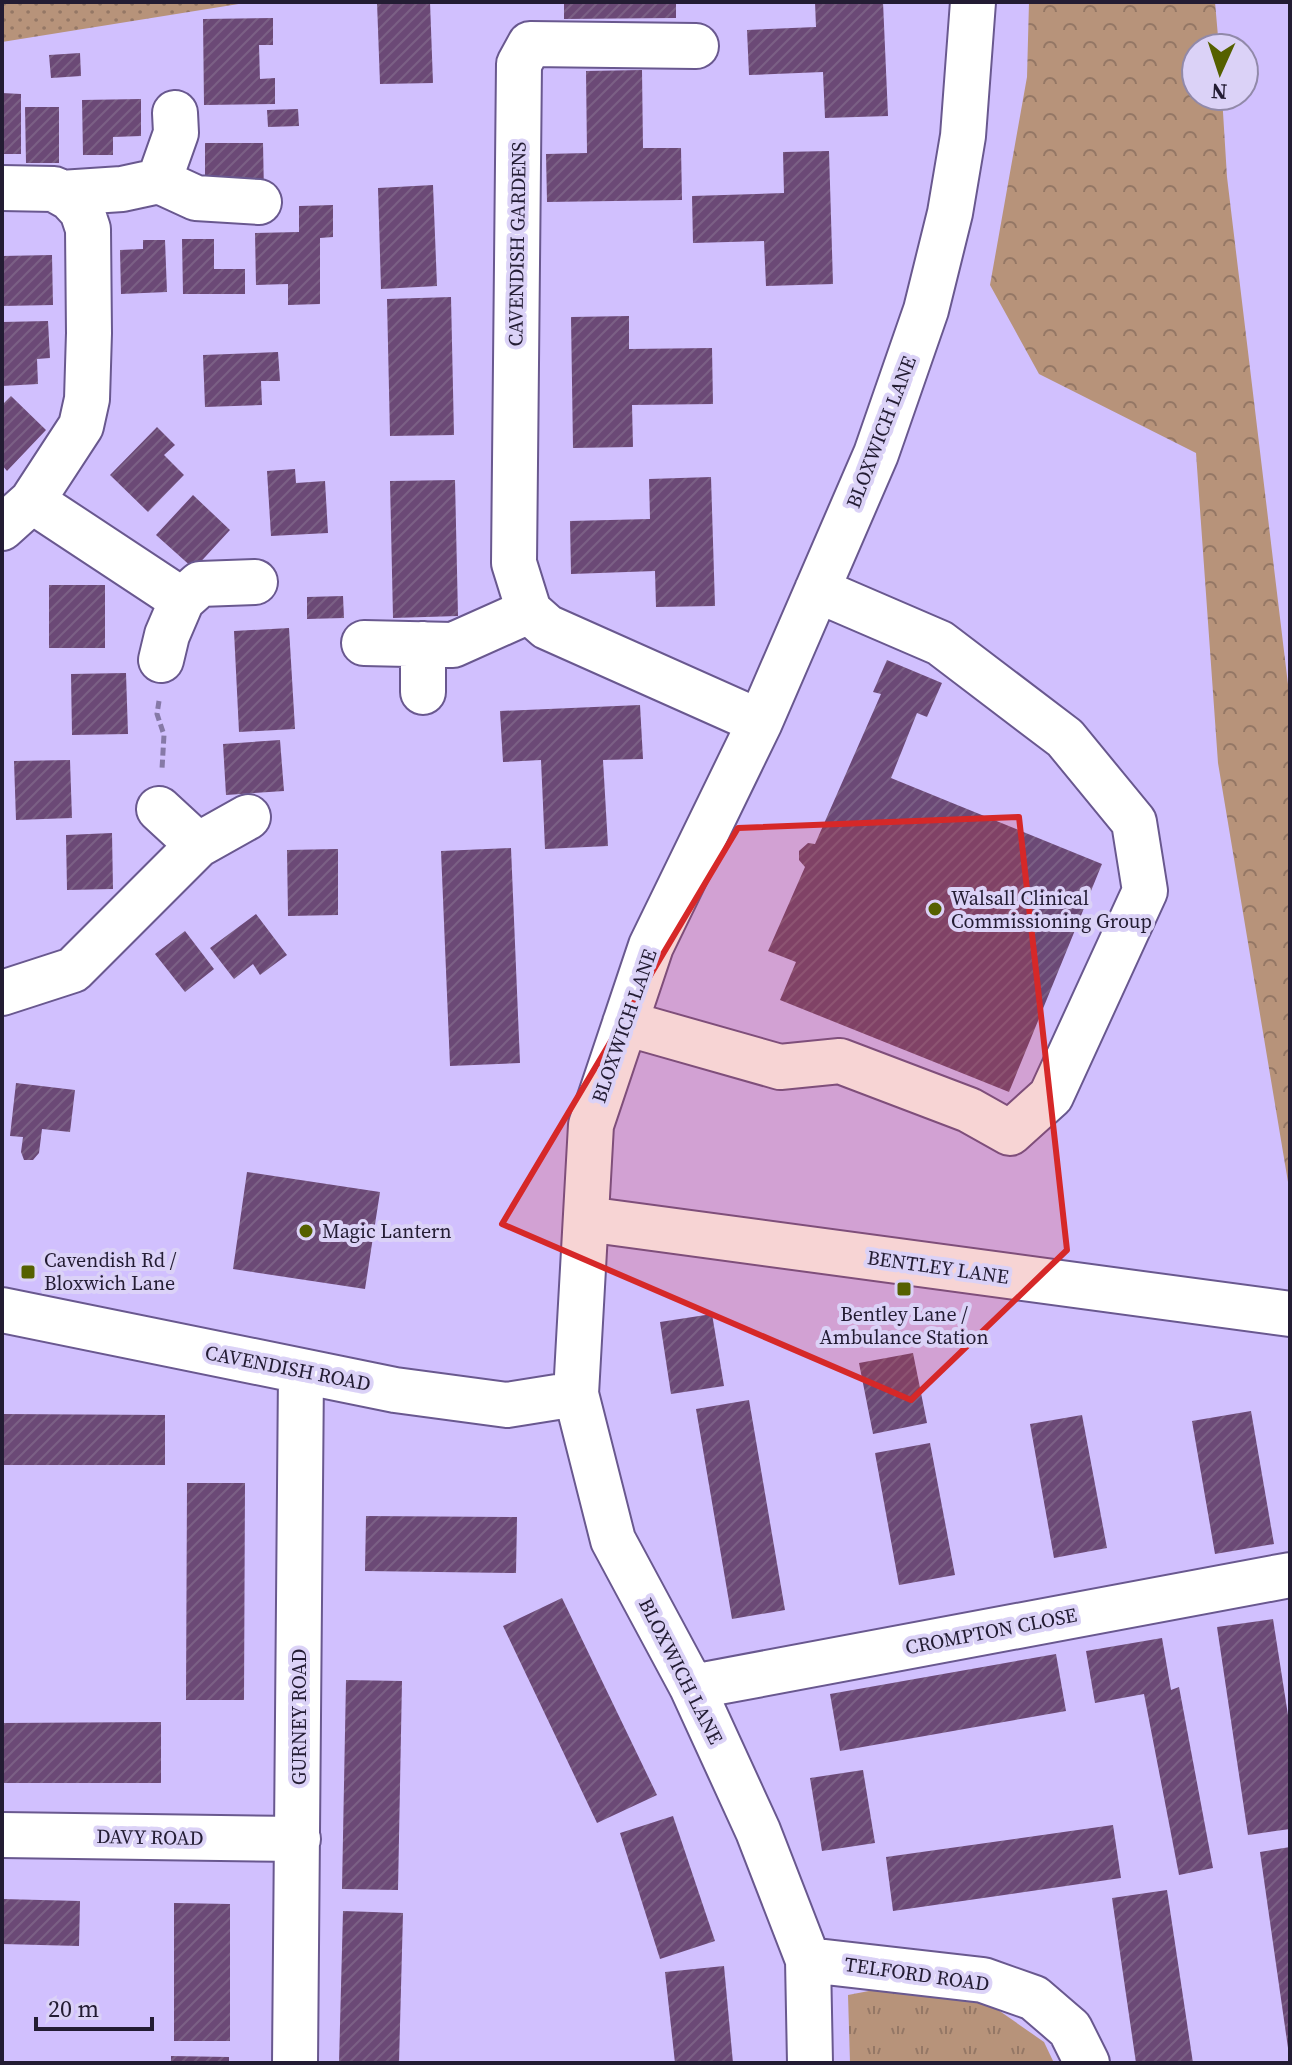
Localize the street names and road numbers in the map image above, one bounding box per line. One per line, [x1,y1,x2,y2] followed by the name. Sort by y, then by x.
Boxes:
[501,141,533,347] street label: CAVENDISH GARDENS
[839,352,923,512] street label: BLOXWICH LANE
[585,945,663,1107] street label: BLOXWICH LANE
[865,1243,1011,1291] street label: BENTLEY LANE
[203,1338,373,1398] street label: CAVENDISH ROAD
[632,1593,730,1749] street label: BLOXWICH LANE
[903,1601,1079,1661] street label: CROMPTON CLOSE
[285,1649,313,1785] street label: GURNEY ROAD
[96,1822,204,1852] street label: DAVY ROAD
[843,1950,991,1998] street label: TELFORD ROAD

